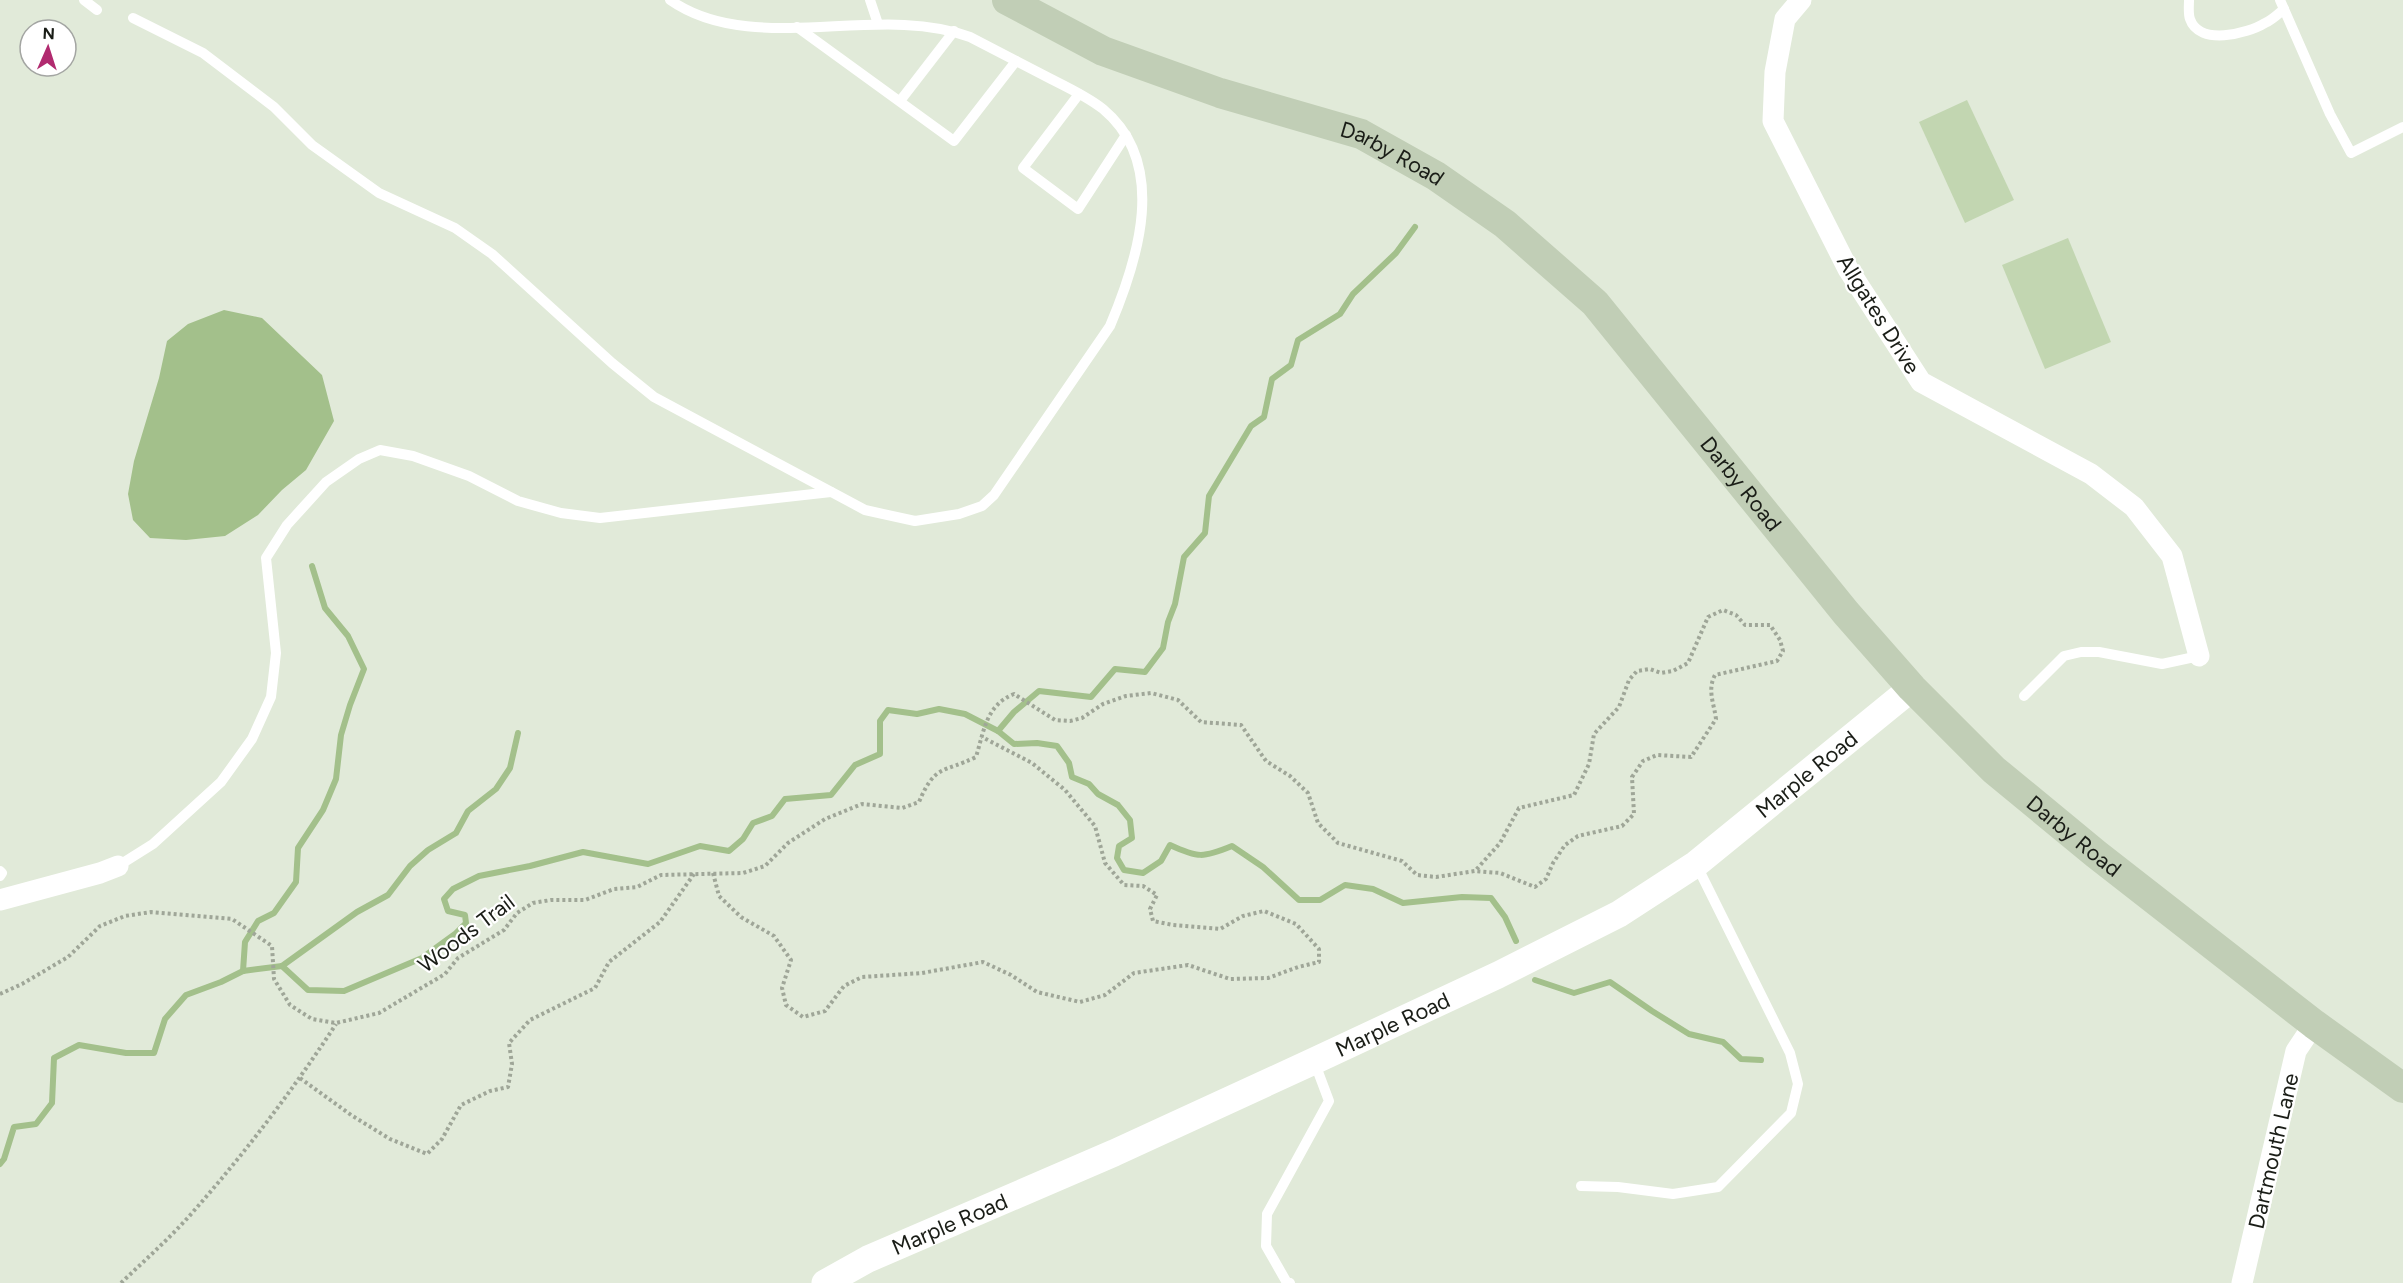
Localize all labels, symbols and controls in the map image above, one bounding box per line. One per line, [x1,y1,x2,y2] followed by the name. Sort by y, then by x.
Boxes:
[18,18,78,78] north arrow
[42,24,55,43] text: N
[1337,116,1449,192] street label: Darby Road
[1831,250,1926,379] street label: Allgates Drive
[1694,431,1787,537] street label: Darby Road
[1750,725,1863,824] street label: Marple Road
[2021,790,2127,883] street label: Darby Road
[413,888,520,978] street label: Woods Trail
[1331,986,1454,1063] street label: Marple Road
[2242,1071,2305,1232] street label: Dartmouth Lane
[888,1188,1012,1261] street label: Marple Road

